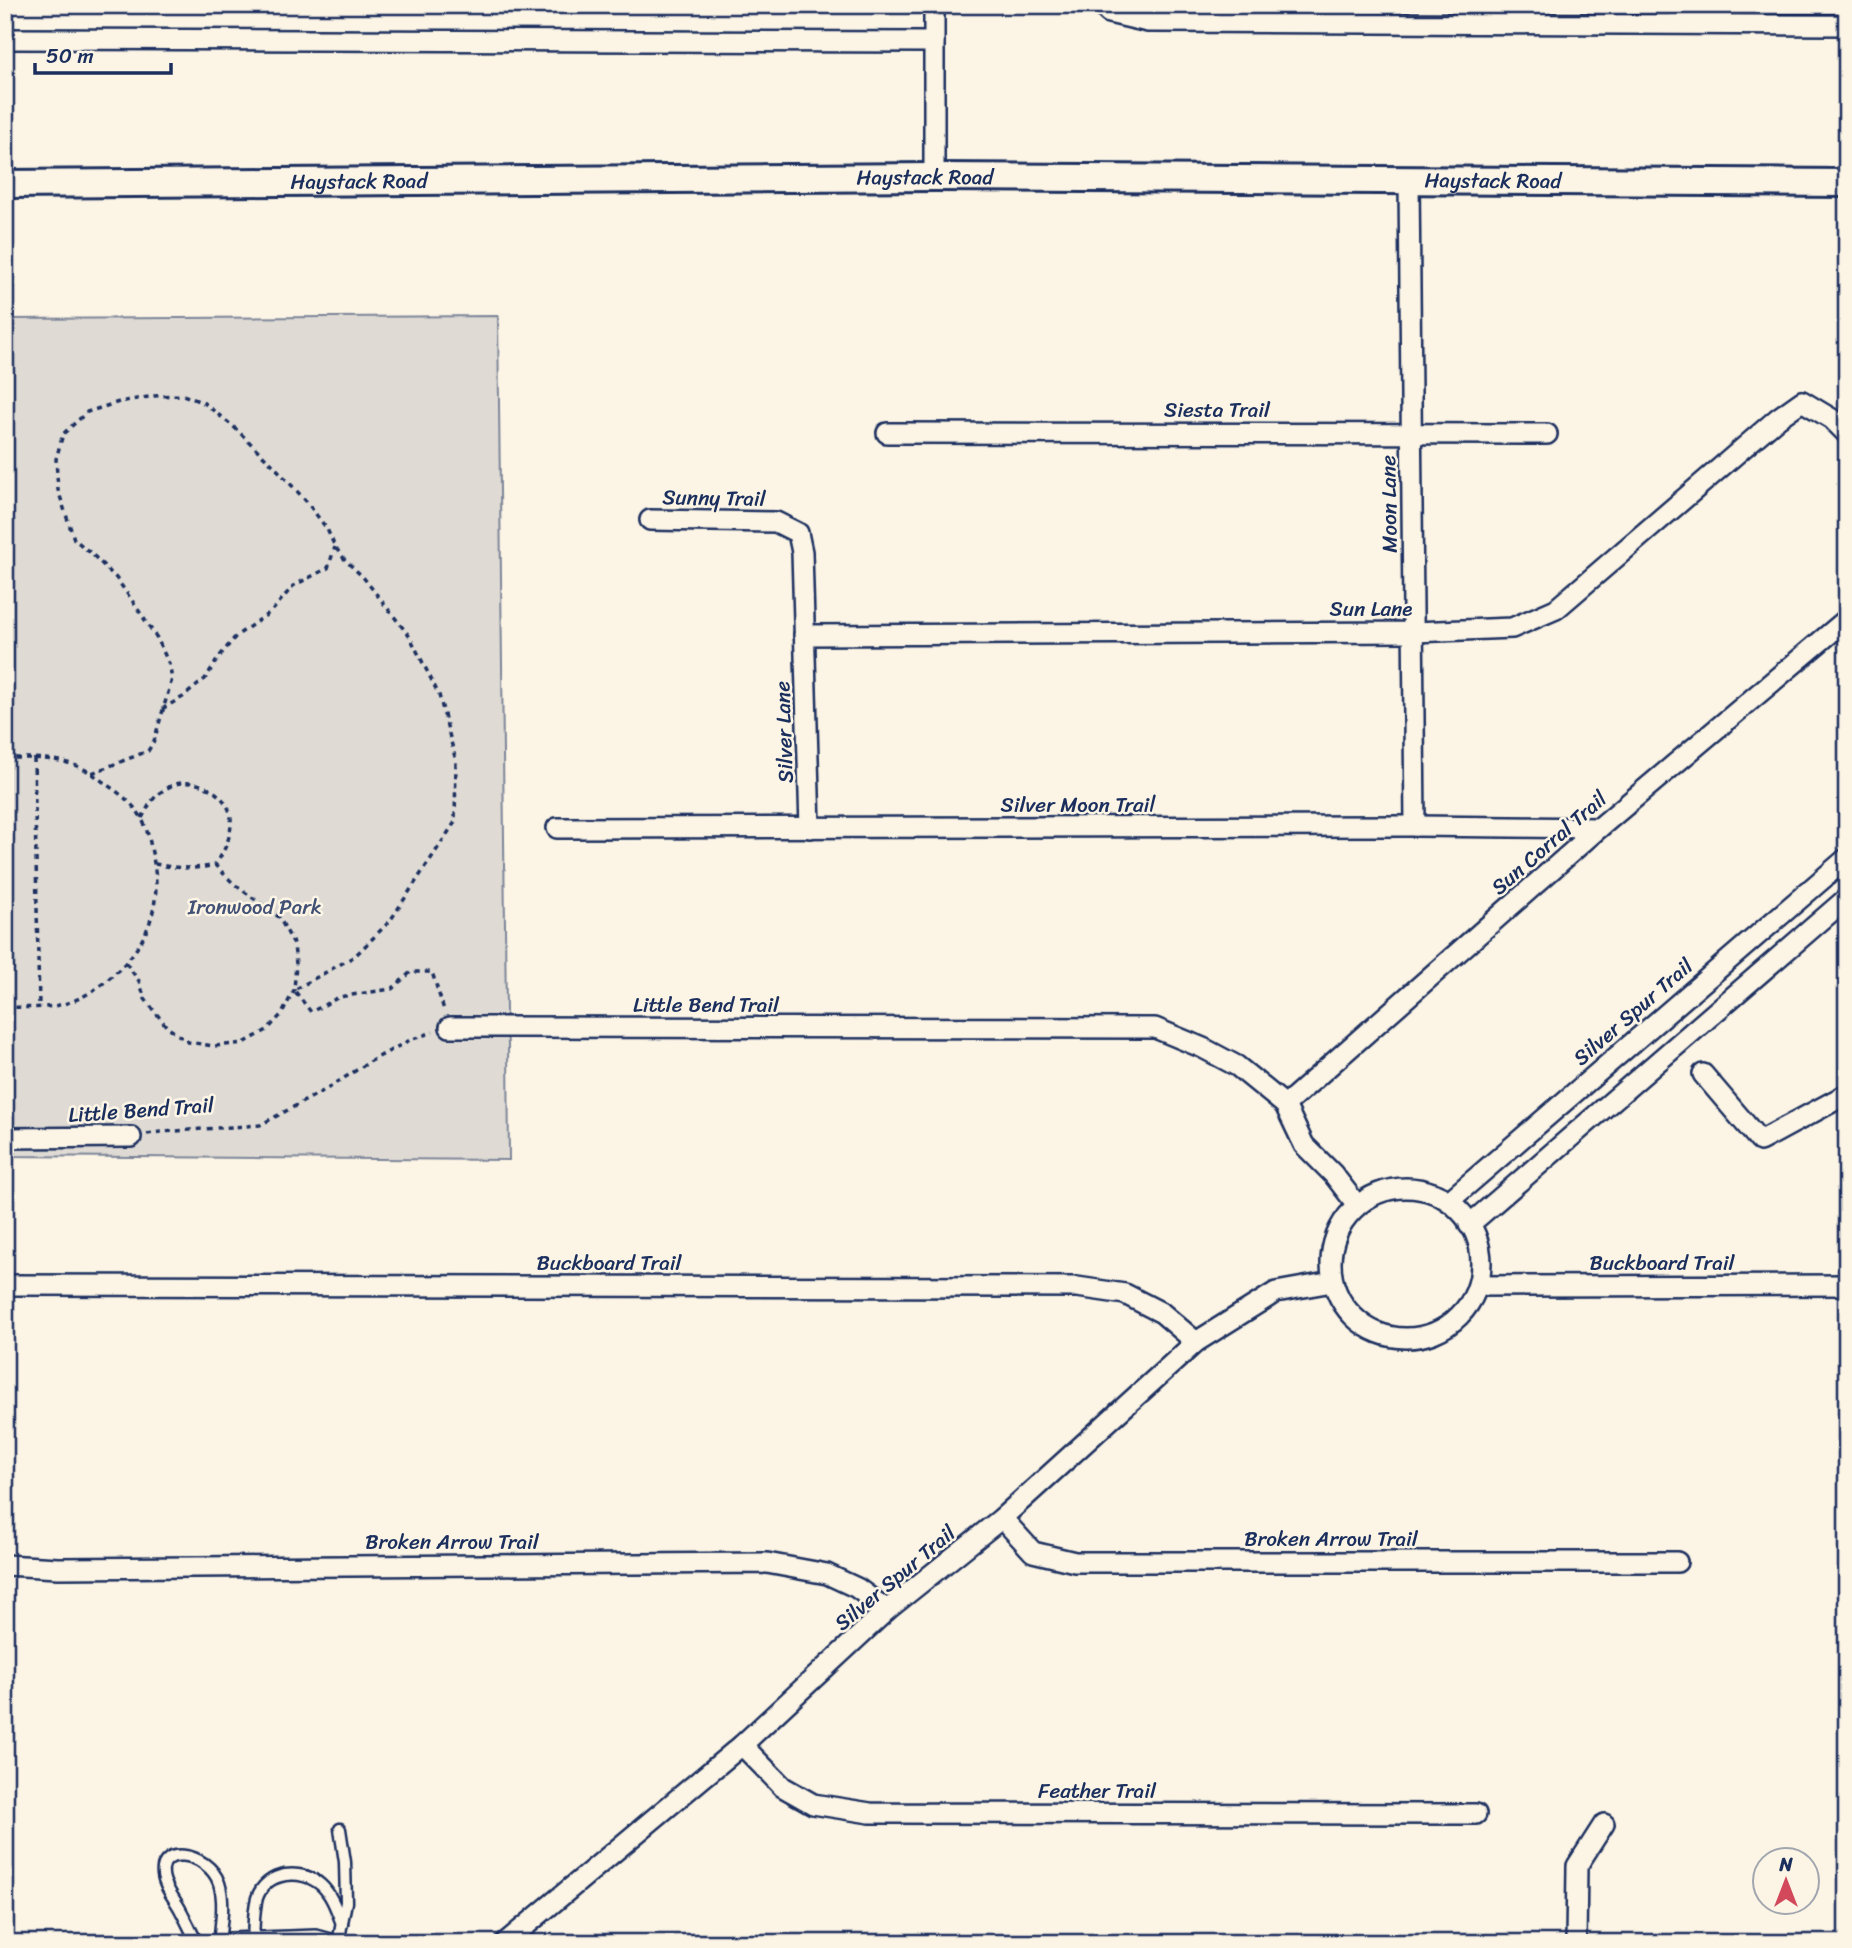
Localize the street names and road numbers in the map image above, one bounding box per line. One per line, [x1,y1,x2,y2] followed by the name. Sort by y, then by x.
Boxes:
[856,158,995,197] street label: Haystack Road
[1424,161,1563,200] street label: Haystack Road
[290,162,430,201] street label: Haystack Road
[1164,391,1271,429] street label: Siesta Trail
[1369,455,1409,553] street label: Moon Lane
[662,478,767,518] street label: Sunny Trail
[1330,590,1412,628] street label: Sun Lane
[763,680,805,784] street label: Silver Lane
[1482,780,1617,905] street label: Sun Corral Trail
[1001,786,1156,824] street label: Silver Moon Trail
[1564,948,1703,1076] street label: Silver Spur Trail
[633,986,780,1024] street label: Little Bend Trail
[67,1086,216,1134] street label: Little Bend Trail
[536,1244,683,1282] street label: Buckboard Trail
[1589,1244,1736,1282] street label: Buckboard Trail
[825,1515,965,1641] street label: Silver Spur Trail
[1244,1520,1419,1558] street label: Broken Arrow Trail
[365,1523,540,1561] street label: Broken Arrow Trail
[1038,1772,1157,1810] street label: Feather Trail

